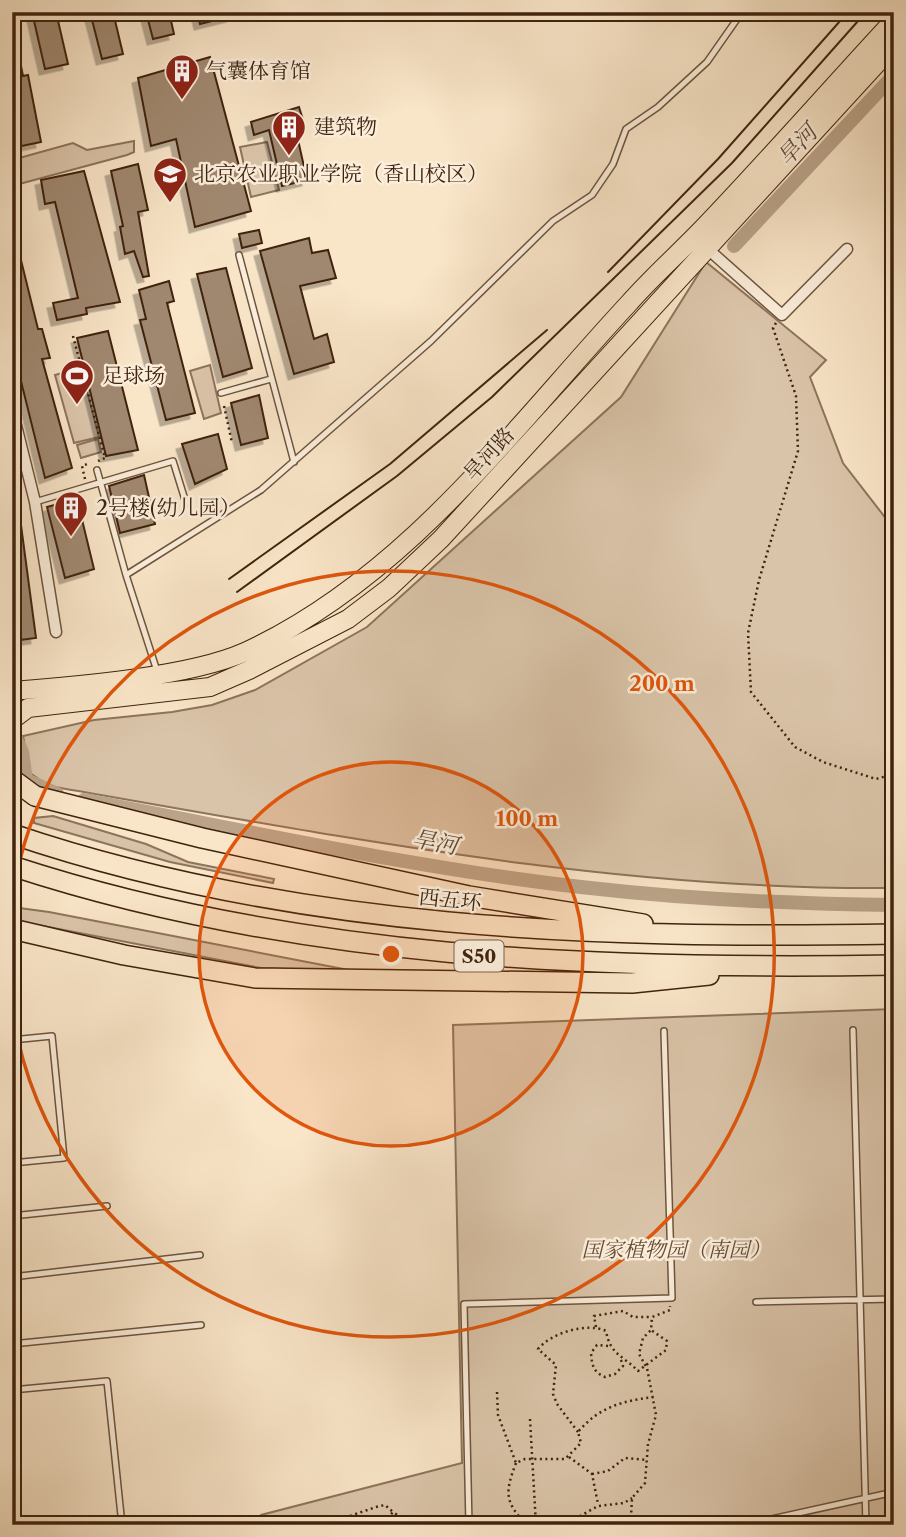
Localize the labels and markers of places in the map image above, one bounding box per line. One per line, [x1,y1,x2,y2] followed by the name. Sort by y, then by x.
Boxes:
[163,52,201,101] building icon: 气囊体育馆
[206,58,311,83] place label: 气囊体育馆
[270,108,308,157] building icon: 建筑物
[314,114,377,139] place label: 建筑物
[151,155,189,204] school or university icon: 北京农业职业学院（香山校区）
[194,161,488,186] place label: 北京农业职业学院（香山校区）
[58,357,96,406] sports icon: 足球场
[102,363,165,388] place label: 足球场
[52,489,90,538] building icon: 2号楼(幼儿园）
[96,495,240,520] place label: 2号楼(幼儿园）
[379,942,403,966] centre of rings

